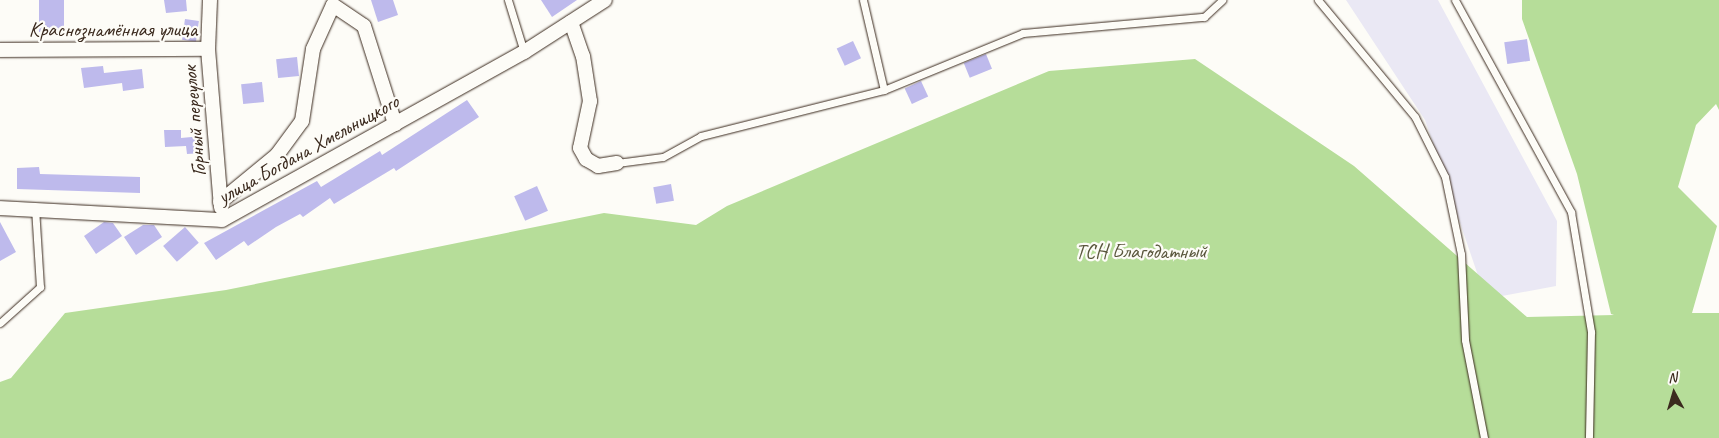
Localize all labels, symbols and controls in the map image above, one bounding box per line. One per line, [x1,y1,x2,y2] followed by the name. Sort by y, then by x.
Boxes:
[28,16,198,42] street label: Краснознамённая улица
[177,65,211,177] street label: Горный переулок
[213,89,403,209] street label: улица Богдана Хмельницкого
[1075,238,1207,264] park label: ТСН Благодатный
[1649,368,1699,418] north arrow
[1667,369,1678,386] text: N

